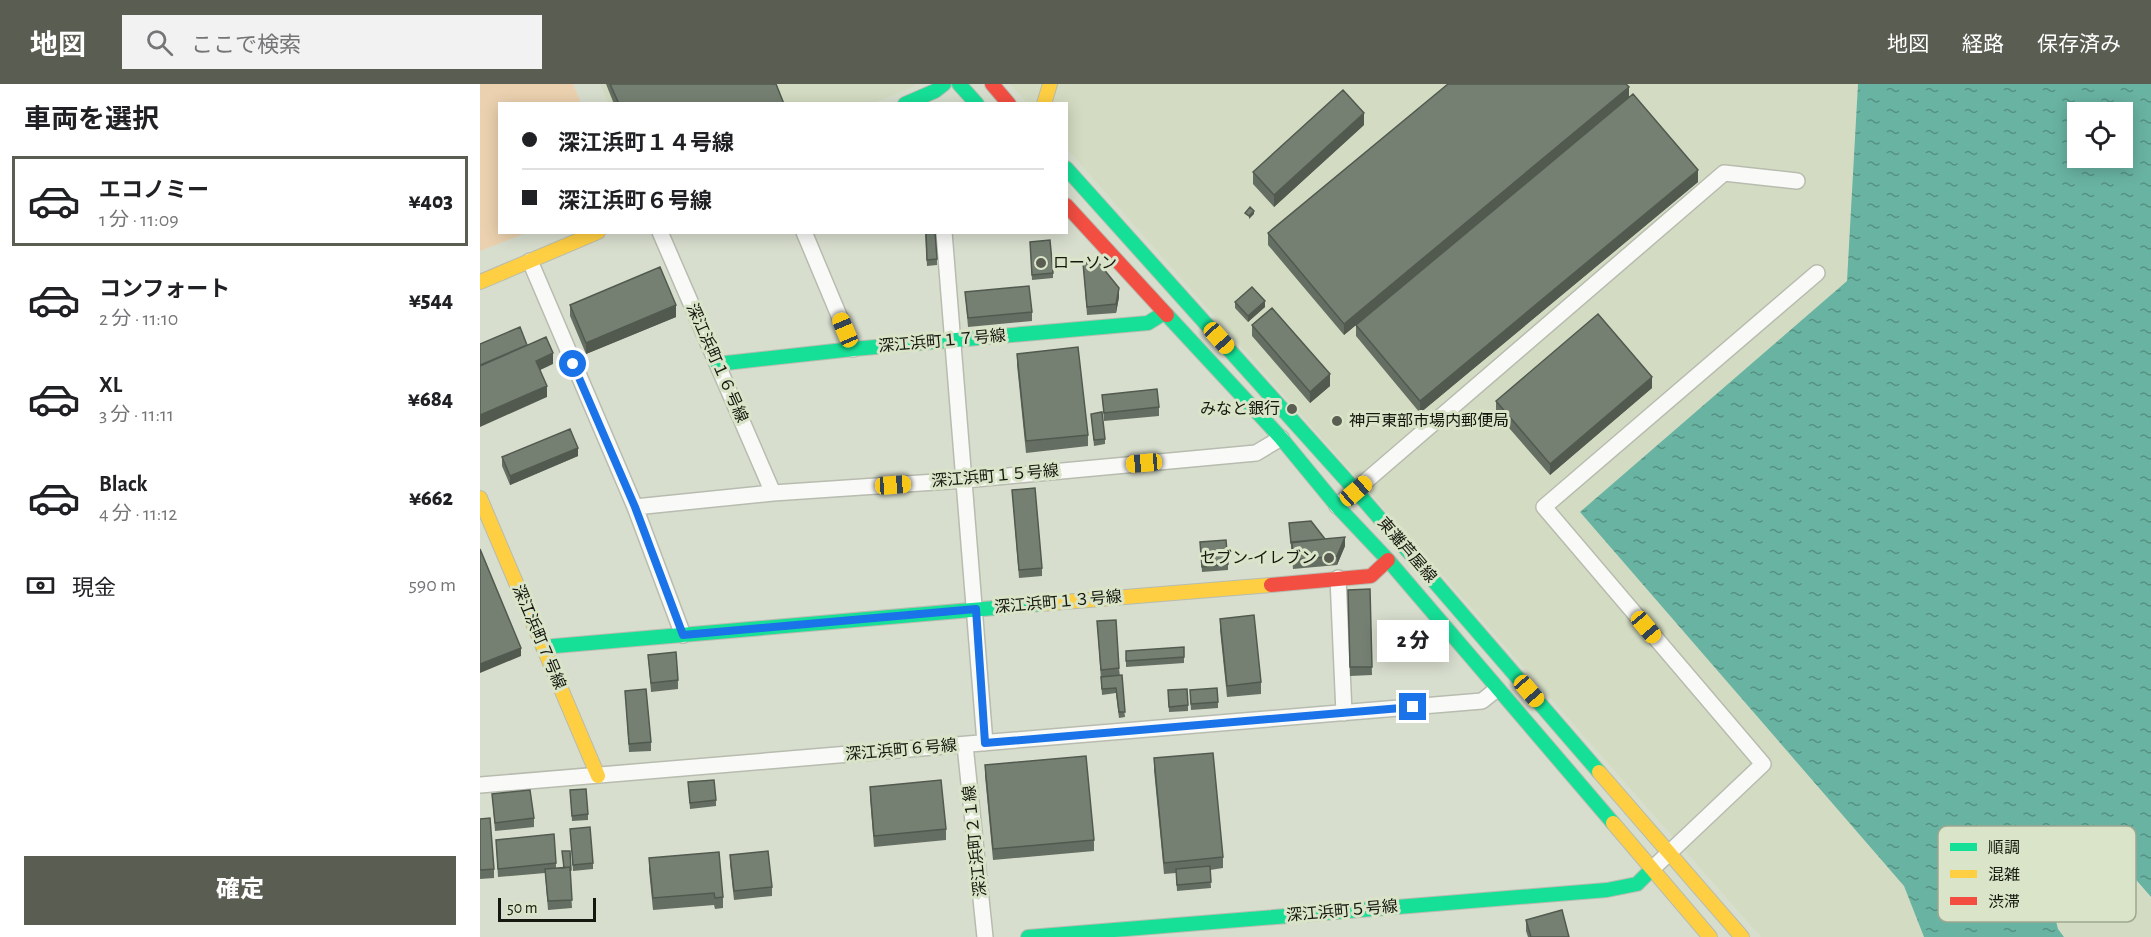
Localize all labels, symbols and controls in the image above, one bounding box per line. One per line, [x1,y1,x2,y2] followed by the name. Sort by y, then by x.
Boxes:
[122,15,542,69] search box
[143,26,176,59] icon: search
[30,32,86,60] text: 地図
[191,34,301,56] text: ここで検索
[1887,34,1929,55] text: 地図
[1962,34,2004,55] text: 経路
[2037,34,2121,55] text: 保存済み
[2067,102,2133,168] map controls
[2067,102,2133,168] button: locate
[24,106,159,133] text: 車両を選択
[558,132,734,154] text: 深江浜町１４号線
[27,174,81,228] icon: car
[99,179,209,201] text: エコノミー
[409,190,453,212] text: ¥403
[558,190,712,212] text: 深江浜町６号線
[99,210,179,230] text: 1 分 · 11:09
[1053,255,1117,271] place label: ローソン
[1034,256,1048,270] marker: ローソン
[27,273,81,327] icon: car
[99,278,230,300] text: コンフォート
[409,289,453,311] text: ¥544
[684,301,751,425] street label: 深江浜町１６号線
[99,309,178,329] text: 2 分 · 11:10
[830,310,860,350] car
[1200,319,1238,357] car
[877,326,1006,355] street label: 深江浜町１７号線
[559,350,586,377] route start
[27,372,81,426] icon: car
[99,374,122,396] text: XL
[408,388,453,410] text: ¥684
[1200,400,1280,417] place label: みなと銀行
[1285,402,1299,416] marker: みなと銀行
[99,405,174,425] text: 3 分 · 11:11
[1349,412,1509,429] place label: 神戸東部市場内郵便局
[1330,414,1344,428] marker: 神戸東部市場内郵便局
[1125,452,1163,474] car
[930,461,1059,490] street label: 深江浜町１５号線
[27,471,81,525] icon: car
[1337,472,1375,510] car
[99,473,147,495] text: Black
[874,475,912,495] car
[409,487,453,509] text: ¥662
[99,504,177,524] text: 4 分 · 11:12
[1375,514,1440,585] street label: 東灘芦屋線
[1200,549,1317,566] place label: セブン-イレブン
[1322,551,1336,565] marker: セブン-イレブン
[24,569,57,602] icon: cash
[408,575,456,595] text: 590 m
[72,577,116,599] text: 現金
[510,582,569,692] street label: 深江浜町７号線
[993,587,1122,616] street label: 深江浜町１３号線
[1628,607,1664,647] car
[1377,620,1449,662] callout: 2 分
[1397,631,1429,651] text: 2 分
[1510,672,1548,710] car
[1399,693,1426,720] route end
[844,736,957,763] street label: 深江浜町６号線
[960,784,989,898] street label: 深江浜町２１線
[1938,826,2136,922] legend
[1988,840,2020,856] text: 順調
[24,856,456,925] button: 確定
[1988,866,2020,883] text: 混雑
[1988,894,2020,910] text: 渋滞
[498,895,596,922] scale bar
[1285,897,1398,924] street label: 深江浜町５号線
[507,900,538,916] text: 50 m

